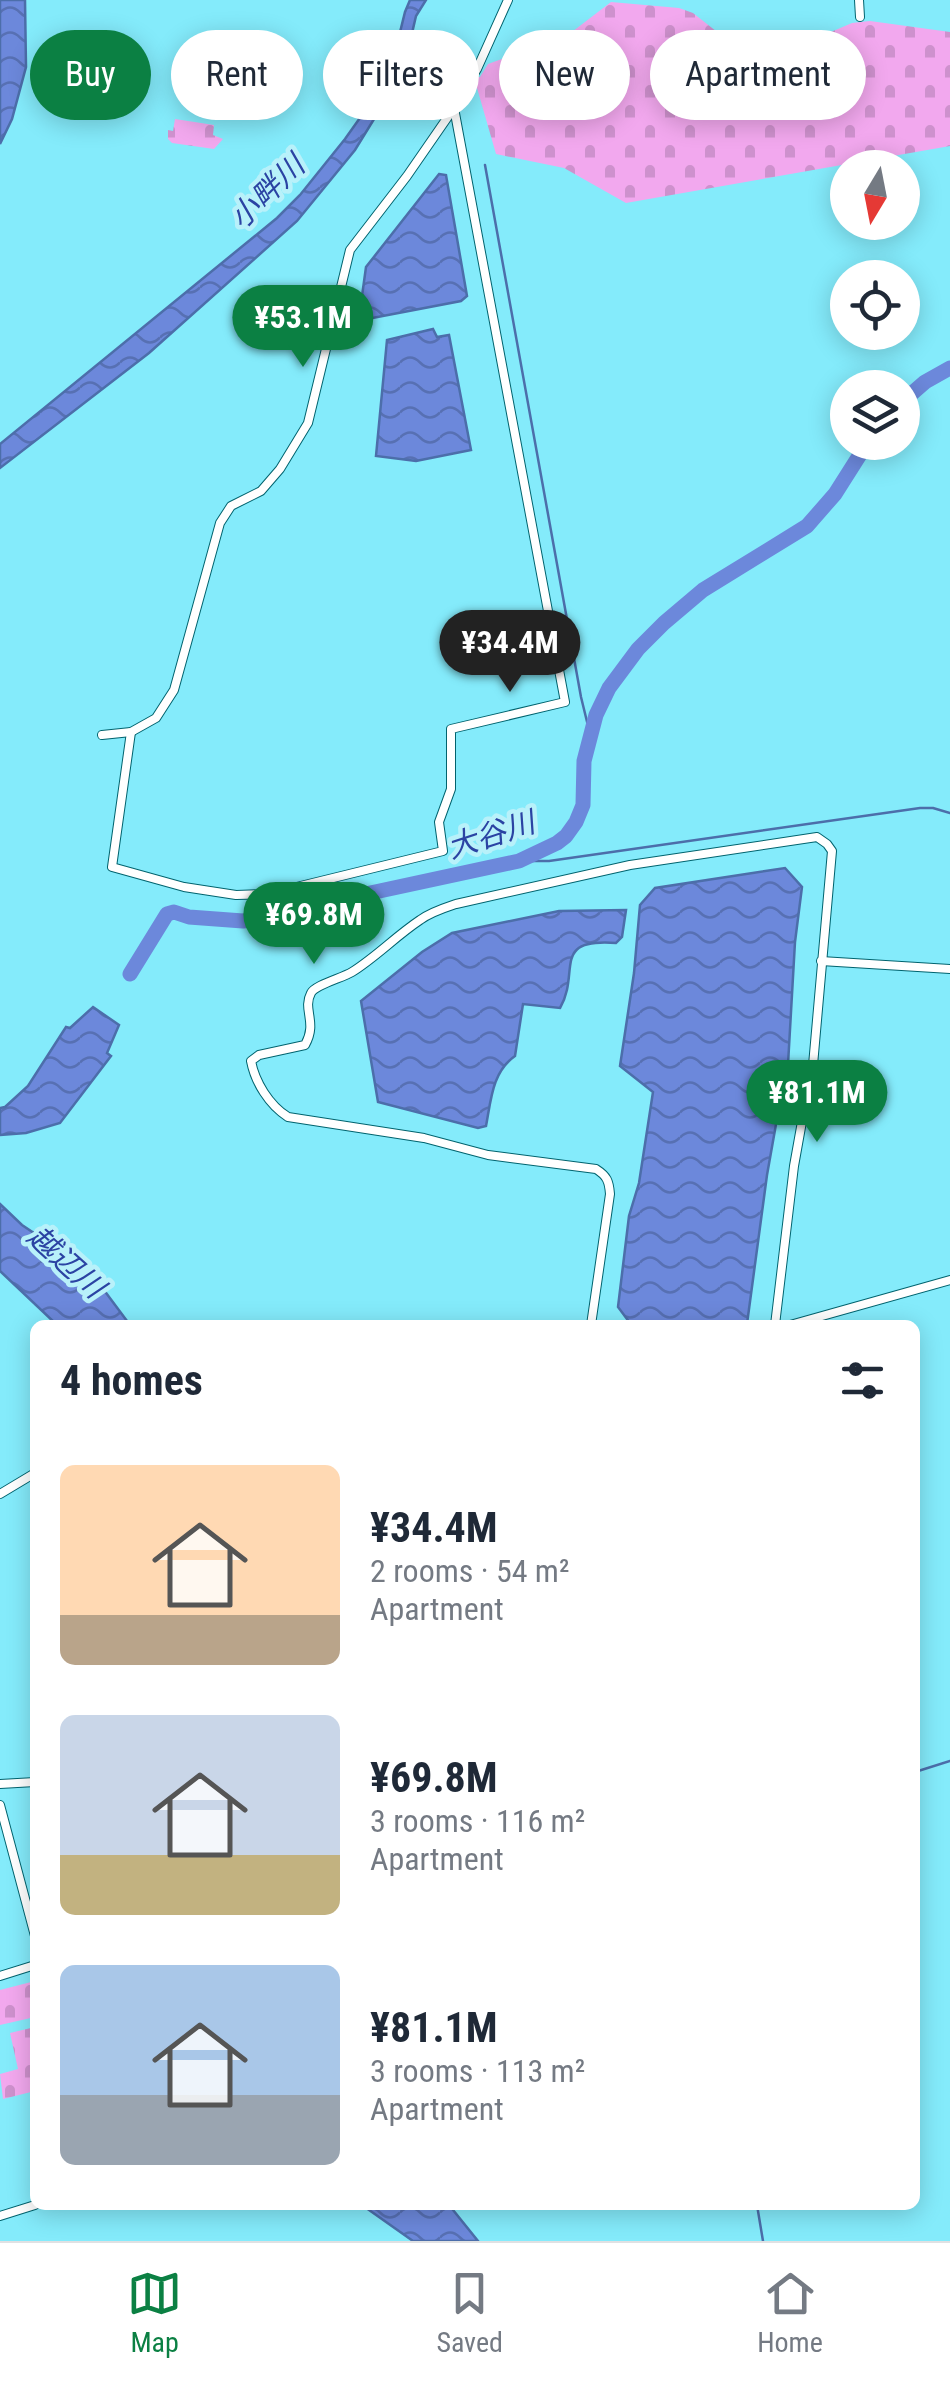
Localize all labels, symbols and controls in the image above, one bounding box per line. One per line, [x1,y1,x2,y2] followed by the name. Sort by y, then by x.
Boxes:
[30,30,151,120] chip: Buy
[171,30,303,120] chip: Rent
[323,30,479,120] chip: Filters
[499,30,630,120] chip: New
[650,30,866,120] chip: Apartment
[222,146,313,235] water label: 小畔川
[830,150,920,240] north arrow
[830,150,920,460] map controls
[830,260,920,350] button: locate
[222,285,384,370] pin: ¥53.1M
[254,298,352,336] text: ¥53.1M
[830,370,920,460] button: layers
[429,610,591,695] pin: ¥34.4M
[461,623,559,661] text: ¥34.4M
[443,803,542,865] water label: 大谷川
[233,882,395,967] pin: ¥69.8M
[265,895,363,933] text: ¥69.8M
[736,1060,898,1145] pin: ¥81.1M
[768,1073,866,1111] text: ¥81.1M
[21,1219,114,1307] water label: 越辺川
[835,1353,890,1408] icon: filters
[60,1356,203,1405] text: 4 homes
[370,1503,498,1552] text: ¥34.4M
[140,1505,260,1625] icon: home
[370,1552,569,1590] text: 2 rooms · 54 m²
[370,1590,504,1628] text: Apartment
[370,1753,498,1802] text: ¥69.8M
[140,1755,260,1875] icon: home
[370,1802,585,1840] text: 3 rooms · 116 m²
[370,1840,504,1878] text: Apartment
[370,2003,498,2052] text: ¥81.1M
[140,2005,260,2125] icon: home
[370,2052,585,2090] text: 3 rooms · 113 m²
[370,2090,504,2128] text: Apartment
[127,2266,182,2359] tab: Map
[436,2266,503,2359] tab: Saved
[757,2266,823,2359] tab: Home

